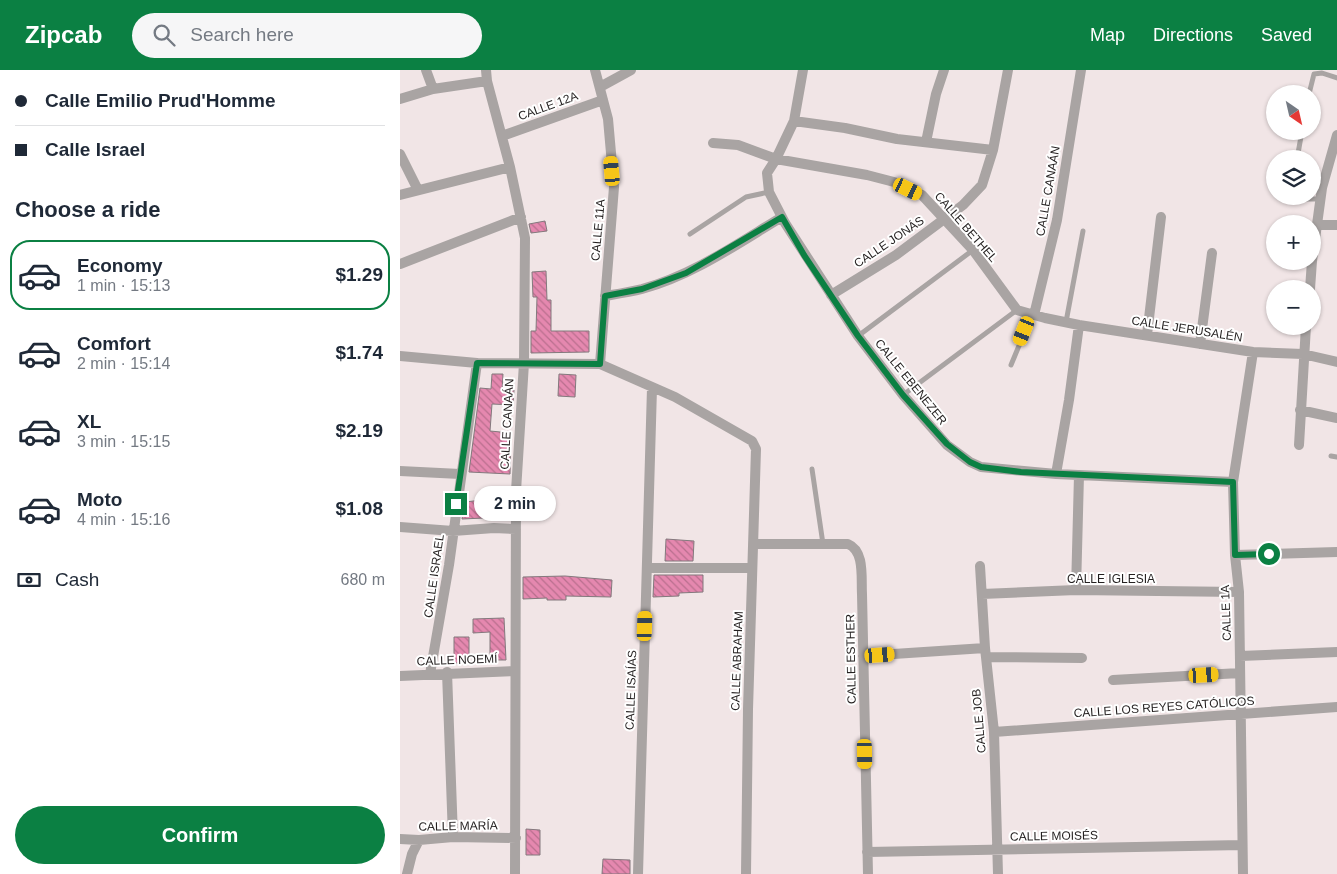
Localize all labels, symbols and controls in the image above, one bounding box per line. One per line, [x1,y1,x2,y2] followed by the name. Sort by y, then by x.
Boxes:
[132,13,482,58] search box
[25,21,102,48] text: Zipcab
[150,21,178,49] icon: search
[190,24,294,45] text: Search here
[1090,25,1125,45] text: Map
[1153,25,1233,45] text: Directions
[1261,25,1312,45] text: Saved
[1266,85,1321,140] north arrow
[1266,85,1321,335] map controls
[516,89,580,123] street label: CALLE 12A
[45,90,275,111] text: Calle Emilio Prud'Homme
[45,139,145,160] text: Calle Israel
[1032,145,1063,237] street label: CALLE CANAÁN
[1266,150,1321,205] button: layers
[603,155,620,187] car
[891,176,924,202] car
[932,189,1000,265] street label: CALLE BETHEL
[15,197,160,222] text: Choose a ride
[588,199,608,261] street label: CALLE 11A
[851,213,927,271] street label: CALLE JONÁS
[1266,215,1321,270] button: +
[17,253,62,298] icon: car
[77,255,163,276] text: Economy
[335,264,383,285] text: $1.29
[77,277,170,294] text: 1 min · 15:13
[1266,280,1321,335] button: −
[1131,312,1244,345] street label: CALLE JERUSALÉN
[1011,314,1036,348] car
[17,331,62,376] icon: car
[77,333,151,354] text: Comfort
[872,336,950,428] street label: CALLE EBENEZER
[335,342,383,363] text: $1.74
[77,355,170,372] text: 2 min · 15:14
[497,378,516,470] street label: CALLE CANAÁN
[17,409,62,454] icon: car
[77,411,101,432] text: XL
[335,420,383,441] text: $2.19
[77,433,170,450] text: 3 min · 15:15
[474,486,556,522] callout: 2 min
[17,487,62,532] icon: car
[77,489,122,510] text: Moto
[445,493,467,515] route end
[494,495,536,512] text: 2 min
[335,498,383,519] text: $1.08
[77,511,170,528] text: 4 min · 15:16
[421,533,447,619] street label: CALLE ISRAEL
[1258,543,1280,565] route start
[15,566,43,594] icon: cash
[55,569,99,590] text: Cash
[341,571,385,588] text: 680 m
[1067,572,1155,586] street label: CALLE IGLESIA
[1218,585,1234,641] street label: CALLE 1A
[636,611,653,641] car
[728,611,746,711] street label: CALLE ABRAHAM
[843,614,859,704] street label: CALLE ESTHER
[864,646,895,664] car
[622,650,639,730] street label: CALLE ISAÍAS
[416,651,498,668] street label: CALLE NOEMÍ
[1188,667,1219,683] car
[969,688,989,754] street label: CALLE JOB
[1073,693,1255,720] street label: CALLE LOS REYES CATÓLICOS
[857,739,872,769] car
[15,806,385,864] button: Confirm
[418,817,498,834] street label: CALLE MARÍA
[1010,827,1098,844] street label: CALLE MOISÉS

